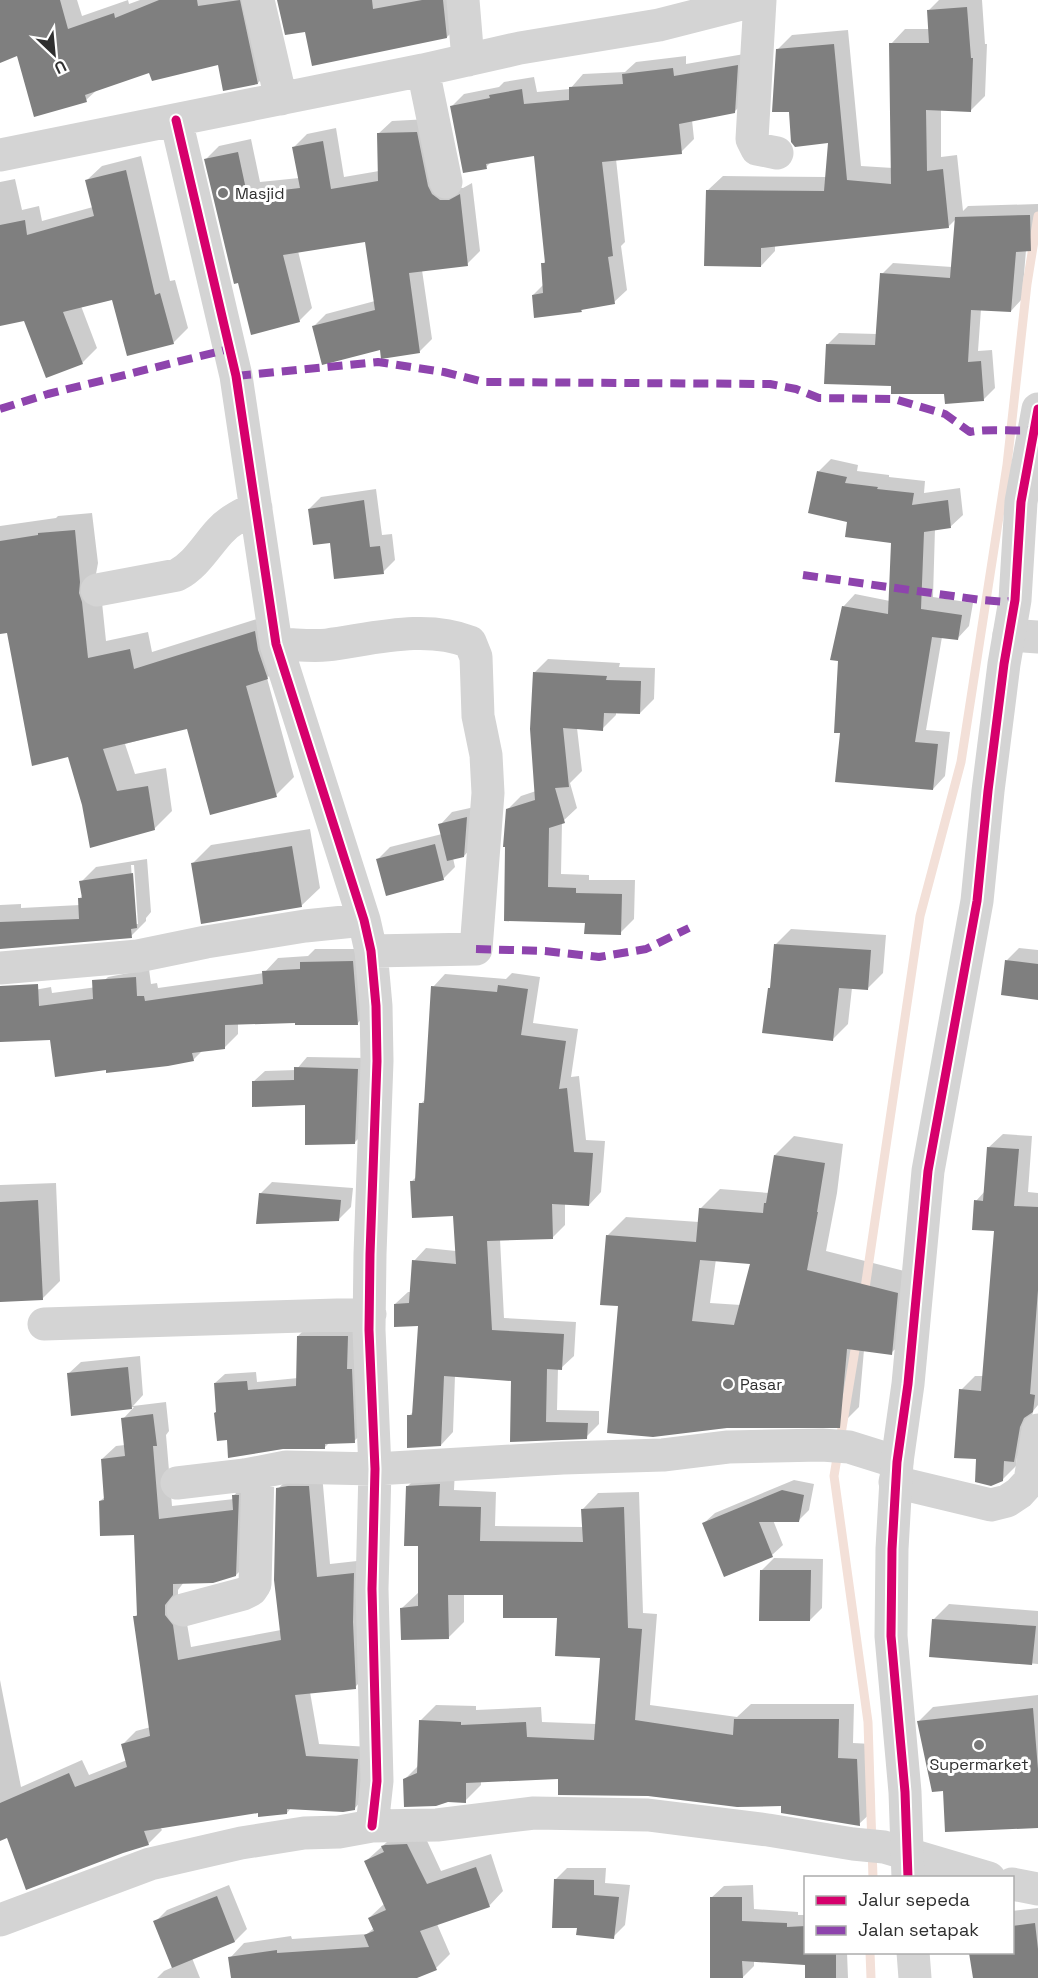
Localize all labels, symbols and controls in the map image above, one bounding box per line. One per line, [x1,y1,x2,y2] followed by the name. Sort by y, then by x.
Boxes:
[24,24,84,84] north arrow
[51,55,70,79] text: U
[235,183,285,204] place label: Masjid
[216,186,230,200] marker: Masjid
[740,1374,782,1395] place label: Pasar
[721,1377,735,1391] marker: Pasar
[972,1738,986,1752] marker: Supermarket
[929,1754,1029,1775] place label: Supermarket
[804,1876,1014,1954] legend
[858,1888,970,1911] text: Jalur sepeda
[858,1918,979,1941] text: Jalan setapak

